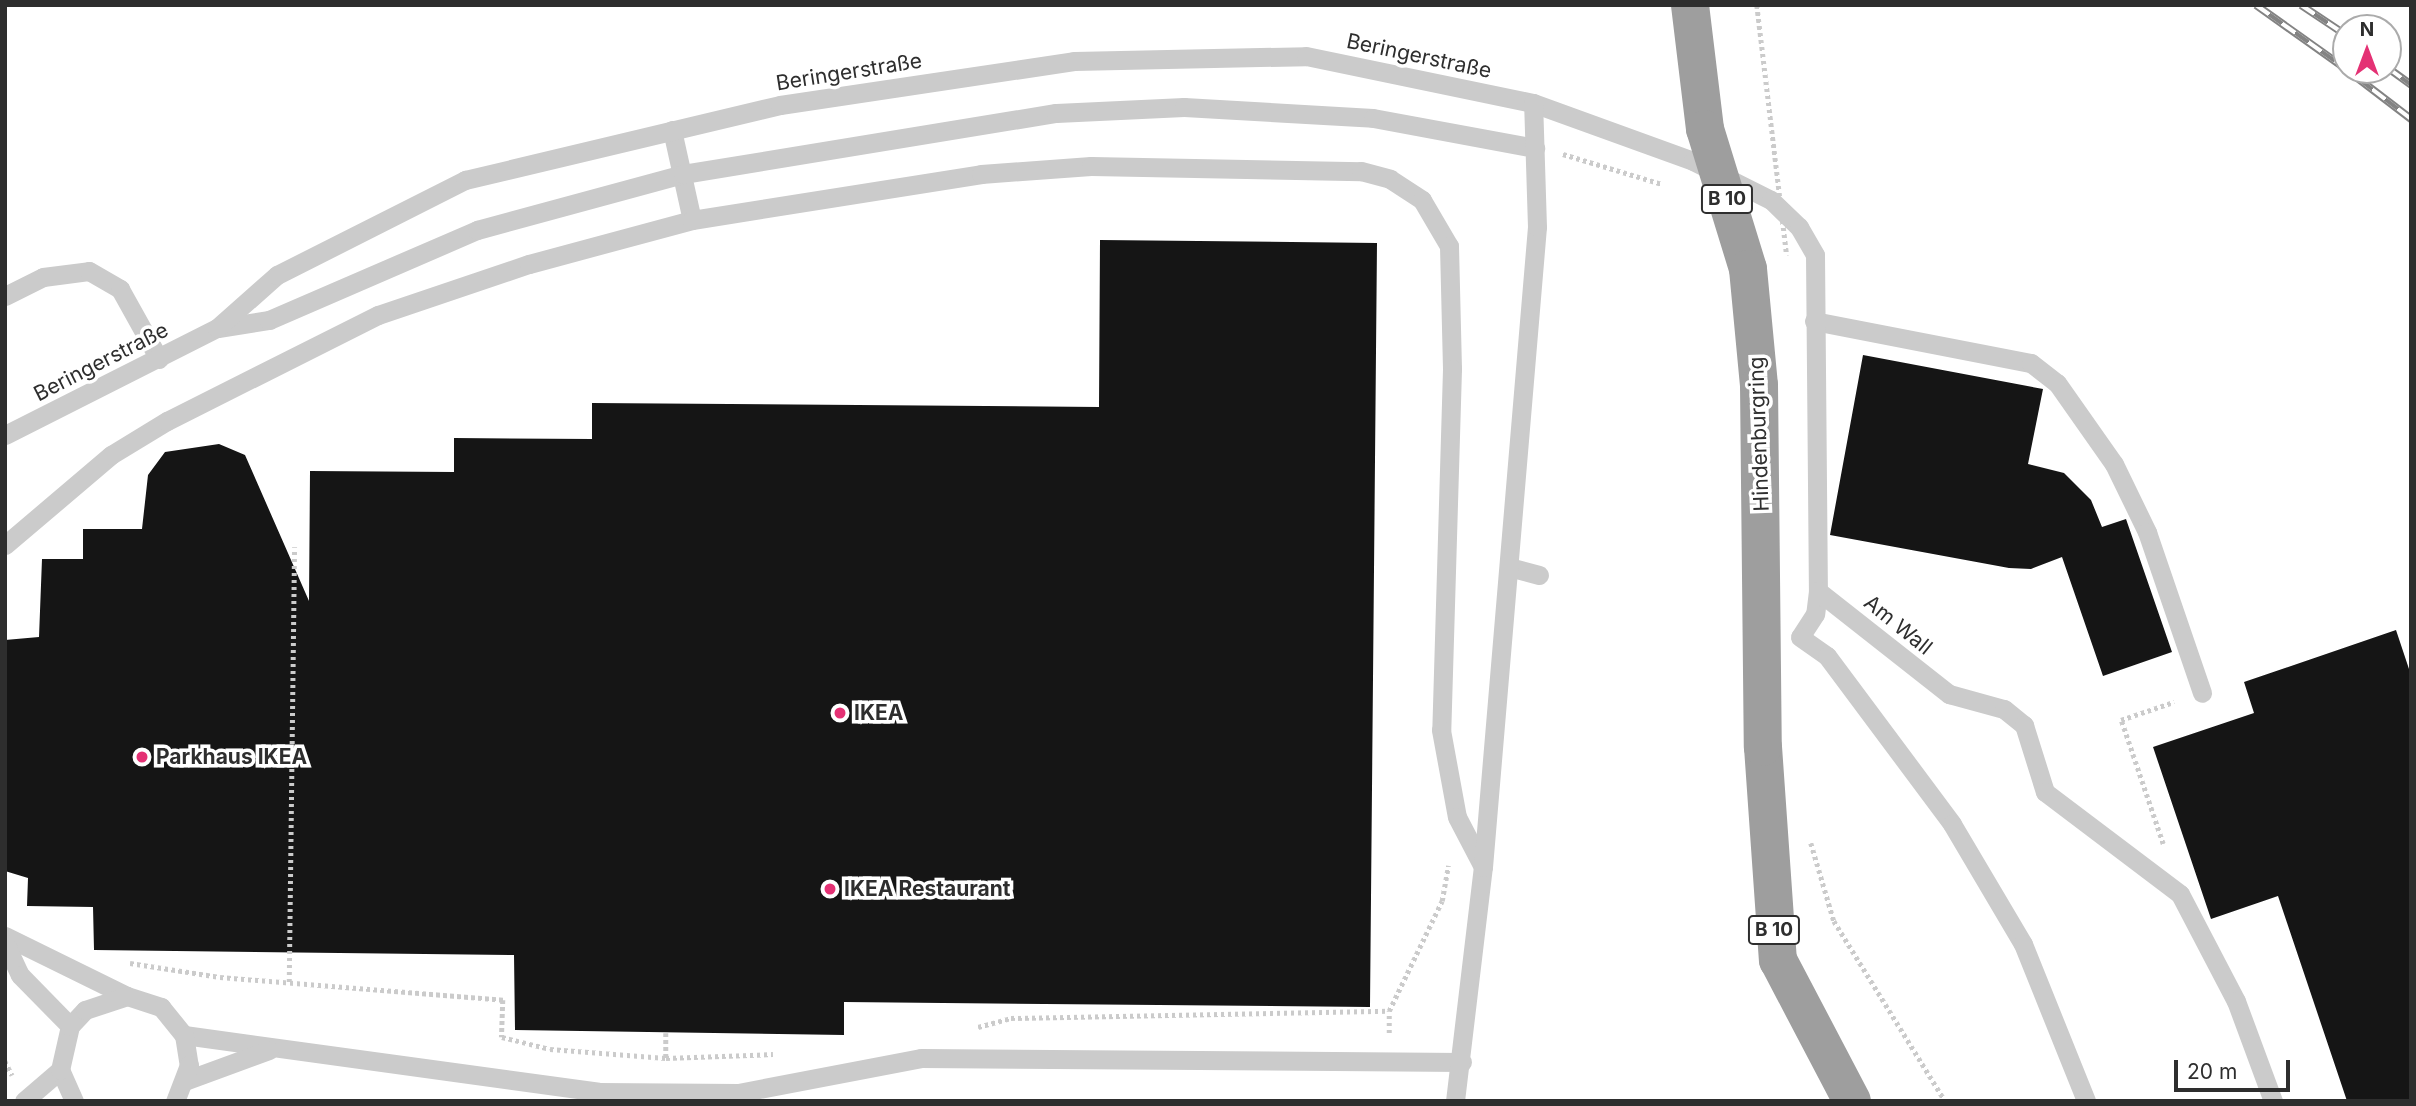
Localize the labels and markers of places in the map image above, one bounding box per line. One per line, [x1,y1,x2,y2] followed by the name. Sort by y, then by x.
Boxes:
[854,700,903,726] place label: IKEA
[832,705,848,721] marker: IKEA
[156,744,307,770] place label: Parkhaus IKEA
[134,749,150,765] marker: Parkhaus IKEA
[844,876,1010,902] place label: IKEA Restaurant
[822,881,838,897] marker: IKEA Restaurant

